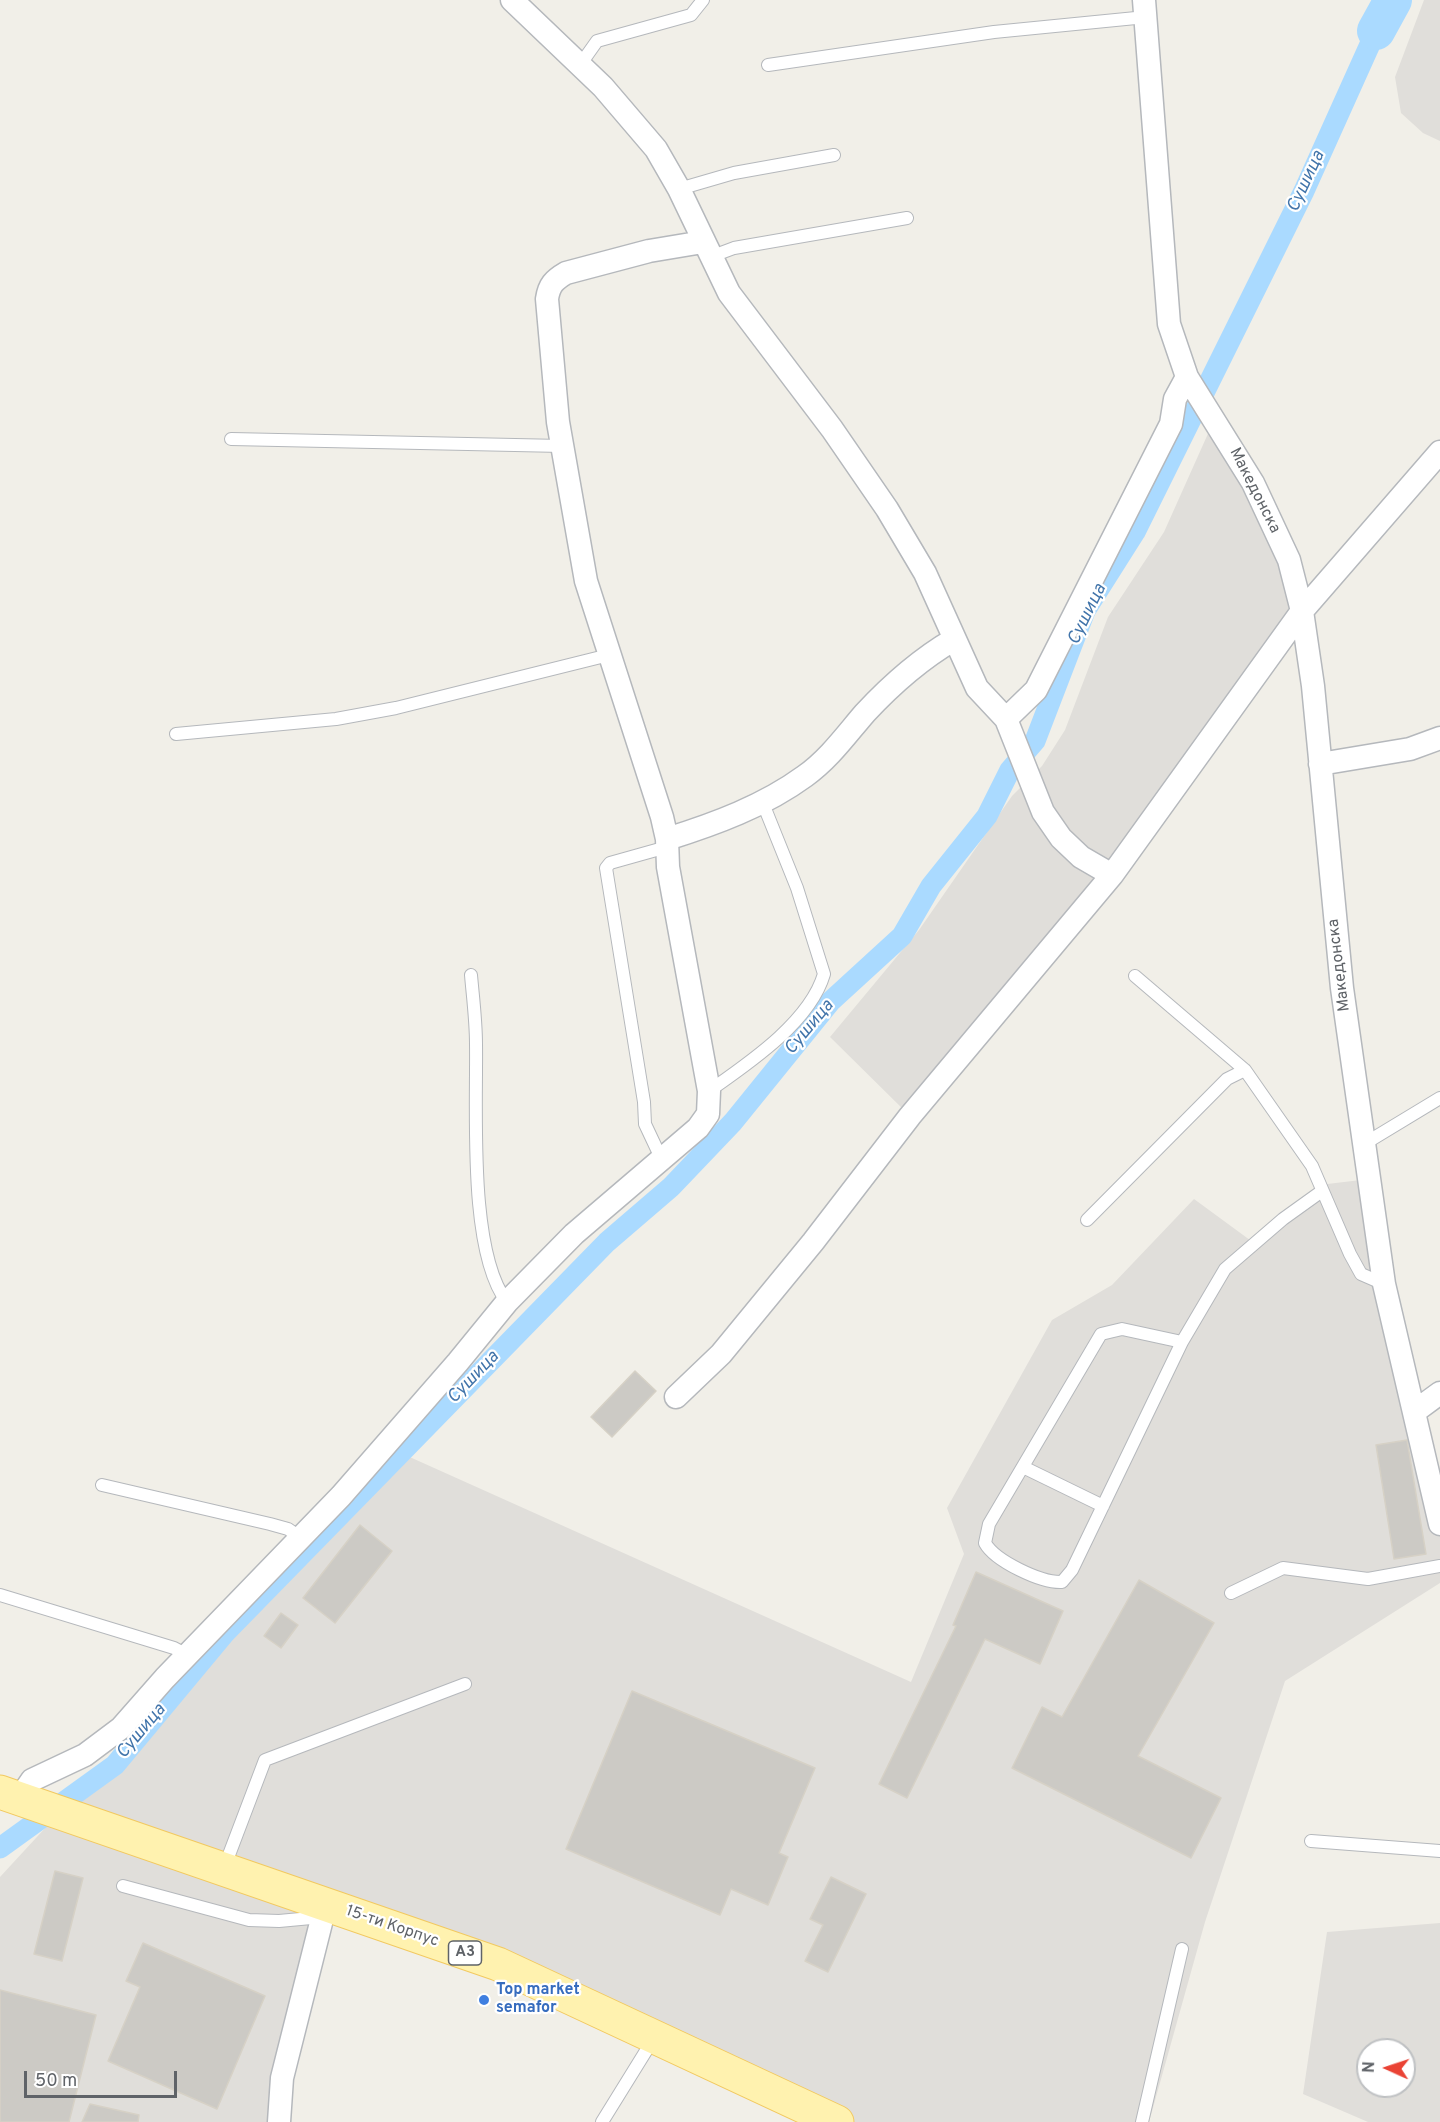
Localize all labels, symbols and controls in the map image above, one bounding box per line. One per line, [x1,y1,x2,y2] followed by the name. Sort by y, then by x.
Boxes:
[1283,148,1331,216] water label: Сушица
[1224,445,1284,537] street label: Македонска
[1064,581,1112,649] water label: Сушица
[1325,917,1355,1013] street label: Македонска
[781,996,839,1060] water label: Сушица
[444,1347,504,1409] water label: Сушица
[113,1700,171,1764] water label: Сушица
[343,1902,441,1952] street label: 15-ти Корпус
[448,1941,482,1965] road number: A3
[496,1981,580,2019] place label: Top market semafor
[477,1993,491,2007] marker: Top market semafor
[1356,2038,1416,2098] north arrow
[27,2059,180,2097] scale bar
[1360,2061,1380,2073] text: N
[35,2070,77,2093] text: 50 m

